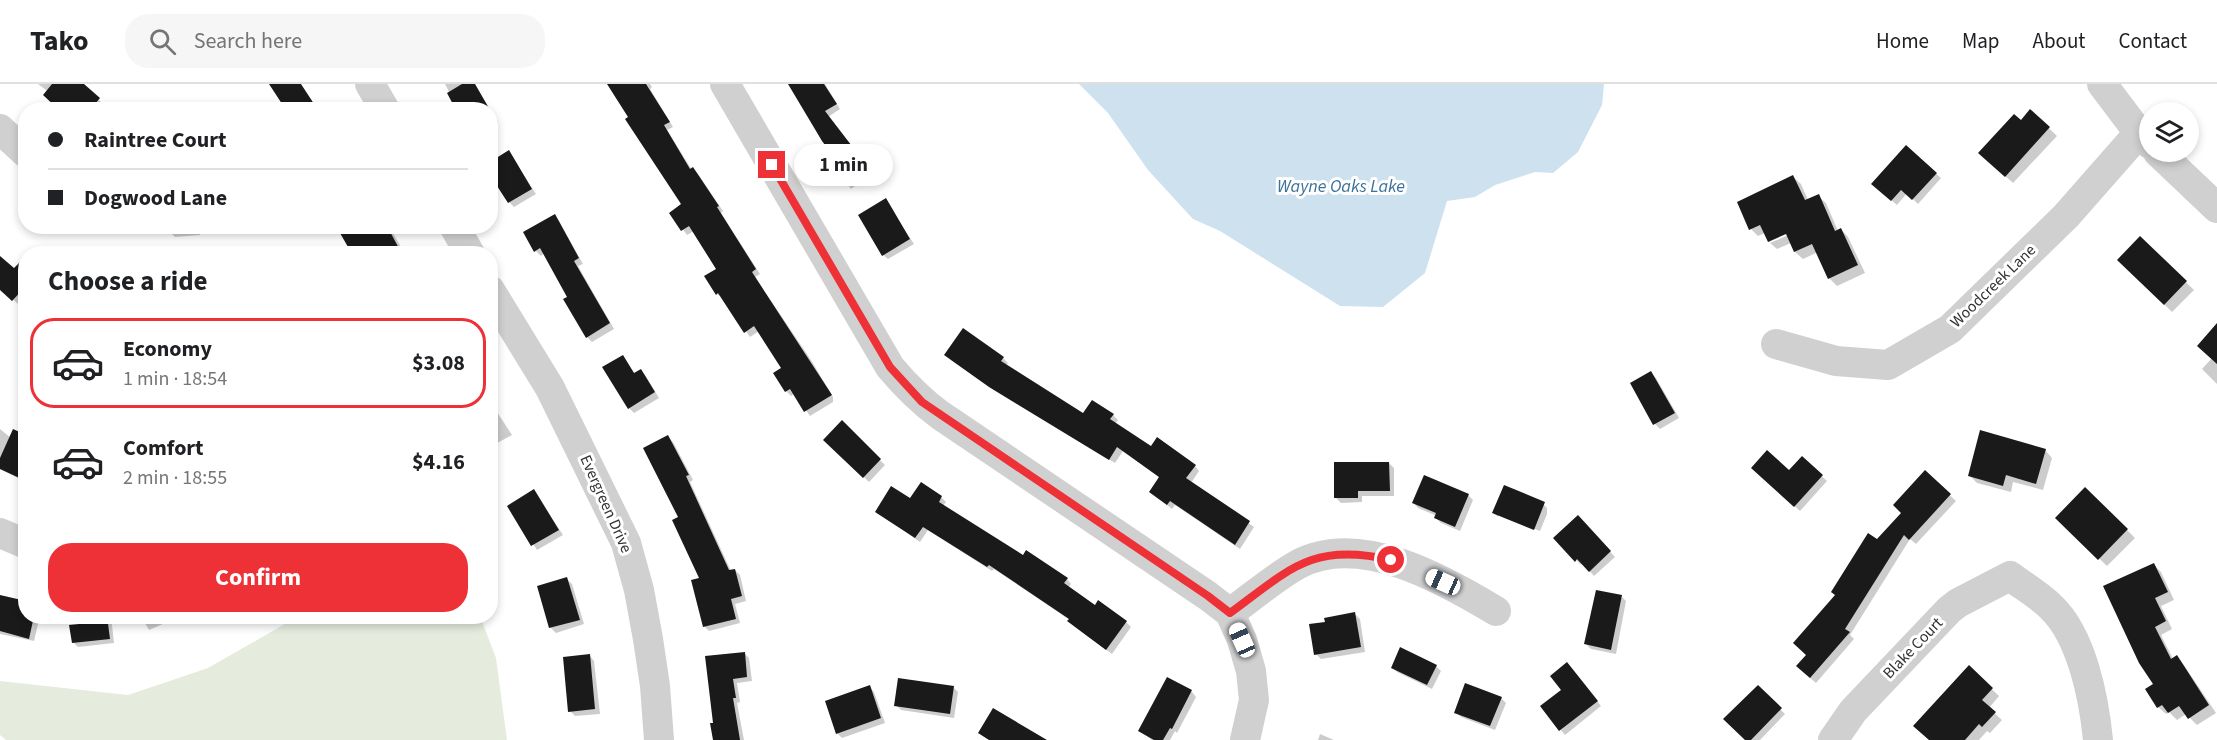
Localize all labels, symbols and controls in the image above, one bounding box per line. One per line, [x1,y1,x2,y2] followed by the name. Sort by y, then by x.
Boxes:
[125,14,545,68] search box
[30,21,89,61] text: Tako
[146,25,179,58] icon: search
[194,25,302,57] text: Search here
[1876,26,1929,56] text: Home
[1962,26,2000,56] text: Map
[2033,26,2085,56] text: About
[2118,26,2187,56] text: Contact
[2139,102,2199,162] map controls
[2139,102,2199,162] button: layers
[84,124,226,156] text: Raintree Court
[793,144,892,186] callout: 1 min
[758,151,785,178] route end
[819,151,868,179] text: 1 min
[1277,174,1405,199] water label: Wayne Oaks Lake
[84,182,227,214] text: Dogwood Lane
[1945,239,2041,332] street label: Woodcreek Lane
[48,262,208,301] text: Choose a ride
[123,333,212,365] text: Economy
[51,336,105,390] icon: car
[412,347,465,379] text: $3.08
[123,365,227,393] text: 1 min · 18:54
[123,432,204,464] text: Comfort
[51,435,105,489] icon: car
[412,446,465,478] text: $4.16
[575,452,637,556] street label: Evergreen Drive
[123,464,227,492] text: 2 min · 18:55
[48,543,468,612] button: Confirm
[1377,546,1404,573] route start
[1423,566,1463,598] car
[1878,612,1948,684] street label: Blake Court
[1226,620,1258,660] car

